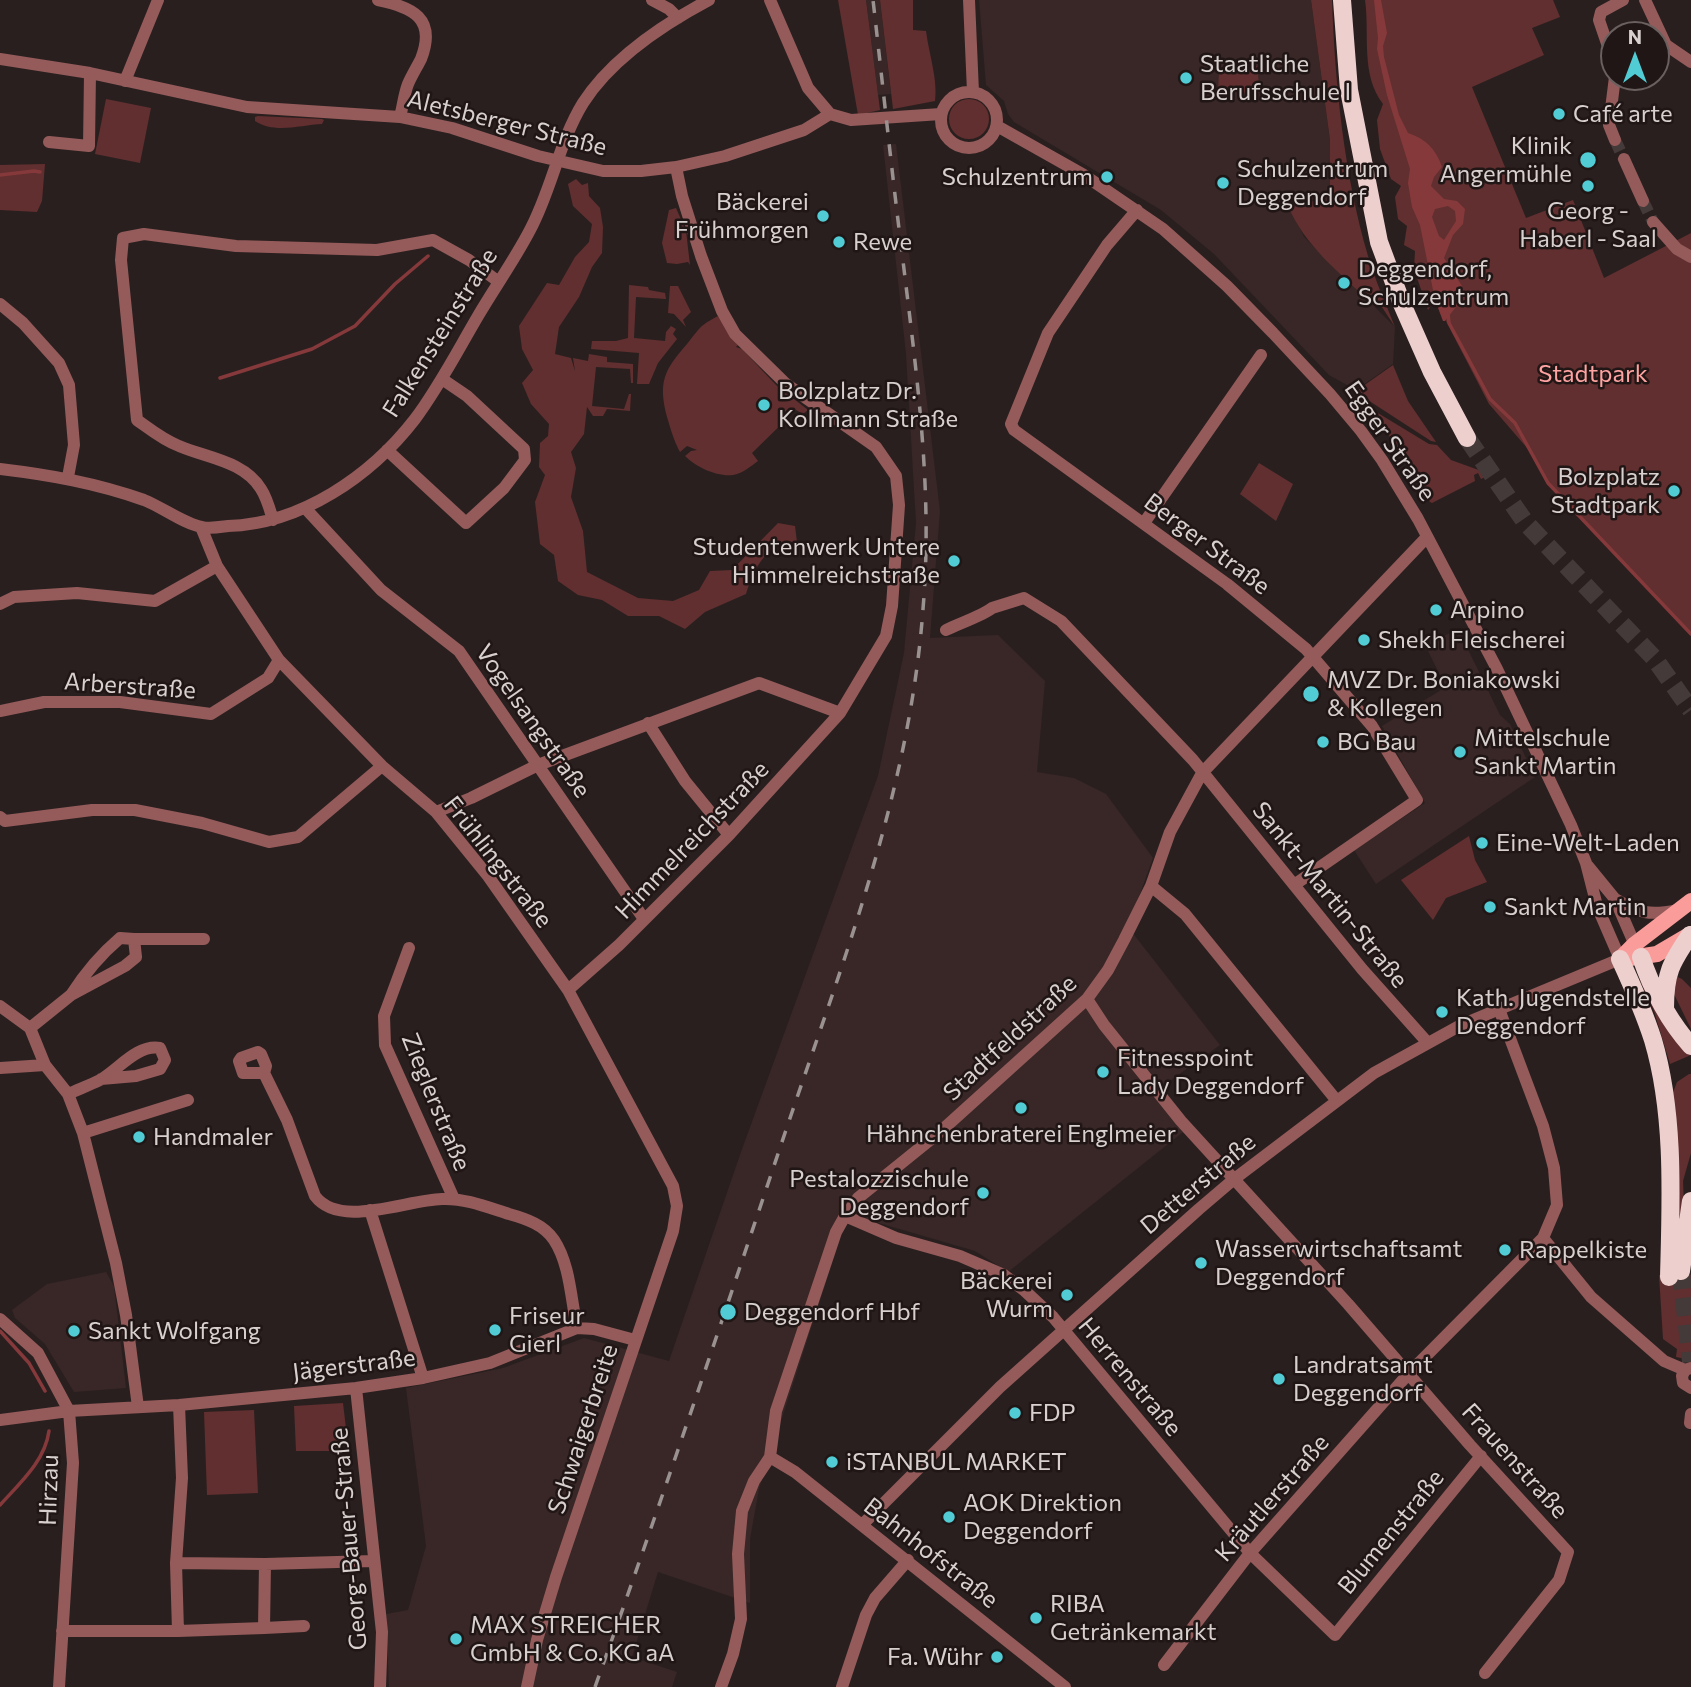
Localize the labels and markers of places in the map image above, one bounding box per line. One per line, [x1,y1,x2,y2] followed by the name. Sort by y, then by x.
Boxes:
[1200,50,1351,106] place label: Staatliche Berufsschule I
[1178,70,1194,86] marker: Staatliche Berufsschule I
[1573,100,1673,128] place label: Café arte
[1551,106,1567,122] marker: Café arte
[1440,132,1572,188] place label: Klinik Angermühle
[1578,150,1598,170] marker: Klinik Angermühle
[1237,155,1388,211] place label: Schulzentrum Deggendorf
[942,163,1093,191] place label: Schulzentrum
[1099,169,1115,185] marker: Schulzentrum
[1215,175,1231,191] marker: Schulzentrum Deggendorf
[1580,178,1596,194] marker: Georg - Haberl - Saal
[675,188,809,244] place label: Bäckerei Frühmorgen
[1519,197,1657,253] place label: Georg - Haberl - Saal
[815,208,831,224] marker: Bäckerei Frühmorgen
[853,228,912,256] place label: Rewe
[831,234,847,250] marker: Rewe
[1358,255,1509,311] place label: Deggendorf, Schulzentrum
[1336,275,1352,291] marker: Deggendorf, Schulzentrum
[778,377,958,433] place label: Bolzplatz Dr. Kollmann Straße
[756,397,772,413] marker: Bolzplatz Dr. Kollmann Straße
[1551,463,1660,519] place label: Bolzplatz Stadtpark
[1666,483,1682,499] marker: Bolzplatz Stadtpark
[693,533,940,589] place label: Studentenwerk Untere Himmelreichstraße
[946,553,962,569] marker: Studentenwerk Untere Himmelreichstraße
[1450,596,1525,624] place label: Arpino
[1428,602,1444,618] marker: Arpino
[1378,626,1566,654] place label: Shekh Fleischerei
[1356,632,1372,648] marker: Shekh Fleischerei
[1327,666,1560,722] place label: MVZ Dr. Boniakowski & Kollegen
[1301,684,1321,704] marker: MVZ Dr. Boniakowski & Kollegen
[1474,724,1616,780] place label: Mittelschule Sankt Martin
[1337,728,1416,756] place label: BG Bau
[1315,734,1331,750] marker: BG Bau
[1452,744,1468,760] marker: Mittelschule Sankt Martin
[1496,829,1680,857] place label: Eine-Welt-Laden
[1474,835,1490,851] marker: Eine-Welt-Laden
[1504,893,1646,921] place label: Sankt Martin
[1482,899,1498,915] marker: Sankt Martin
[1456,984,1650,1040] place label: Kath. Jugendstelle Deggendorf
[1434,1004,1450,1020] marker: Kath. Jugendstelle Deggendorf
[1117,1044,1304,1100] place label: Fitnesspoint Lady Deggendorf
[1095,1064,1111,1080] marker: Fitnesspoint Lady Deggendorf
[1013,1100,1029,1116] marker: Hähnchenbraterei Englmeier
[866,1120,1176,1148] place label: Hähnchenbraterei Englmeier
[153,1123,273,1151] place label: Handmaler
[131,1129,147,1145] marker: Handmaler
[789,1165,969,1221] place label: Pestalozzischule Deggendorf
[975,1185,991,1201] marker: Pestalozzischule Deggendorf
[1215,1235,1462,1291] place label: Wasserwirtschaftsamt Deggendorf
[1519,1236,1647,1264] place label: Rappelkiste
[1497,1242,1513,1258] marker: Rappelkiste
[1193,1255,1209,1271] marker: Wasserwirtschaftsamt Deggendorf
[960,1267,1053,1323] place label: Bäckerei Wurm
[1059,1287,1075,1303] marker: Bäckerei Wurm
[744,1298,920,1326] place label: Deggendorf Hbf
[509,1302,585,1358] place label: Friseur Gierl
[718,1302,738,1322] marker: Deggendorf Hbf
[88,1317,261,1345] place label: Sankt Wolfgang
[487,1322,503,1338] marker: Friseur Gierl
[66,1323,82,1339] marker: Sankt Wolfgang
[1293,1351,1433,1407] place label: Landratsamt Deggendorf
[1271,1371,1287,1387] marker: Landratsamt Deggendorf
[1029,1399,1075,1427] place label: FDP
[1007,1405,1023,1421] marker: FDP
[846,1448,1067,1476] place label: iSTANBUL MARKET
[824,1454,840,1470] marker: iSTANBUL MARKET
[963,1489,1122,1545] place label: AOK Direktion Deggendorf
[941,1509,957,1525] marker: AOK Direktion Deggendorf
[1050,1590,1217,1646] place label: RIBA Getränkemarkt
[1028,1610,1044,1626] marker: RIBA Getränkemarkt
[470,1611,675,1667] place label: MAX STREICHER GmbH & Co. KG aA
[448,1631,464,1647] marker: MAX STREICHER GmbH & Co. KG aA
[887,1643,983,1671] place label: Fa. Wühr
[989,1649,1005,1665] marker: Fa. Wühr

